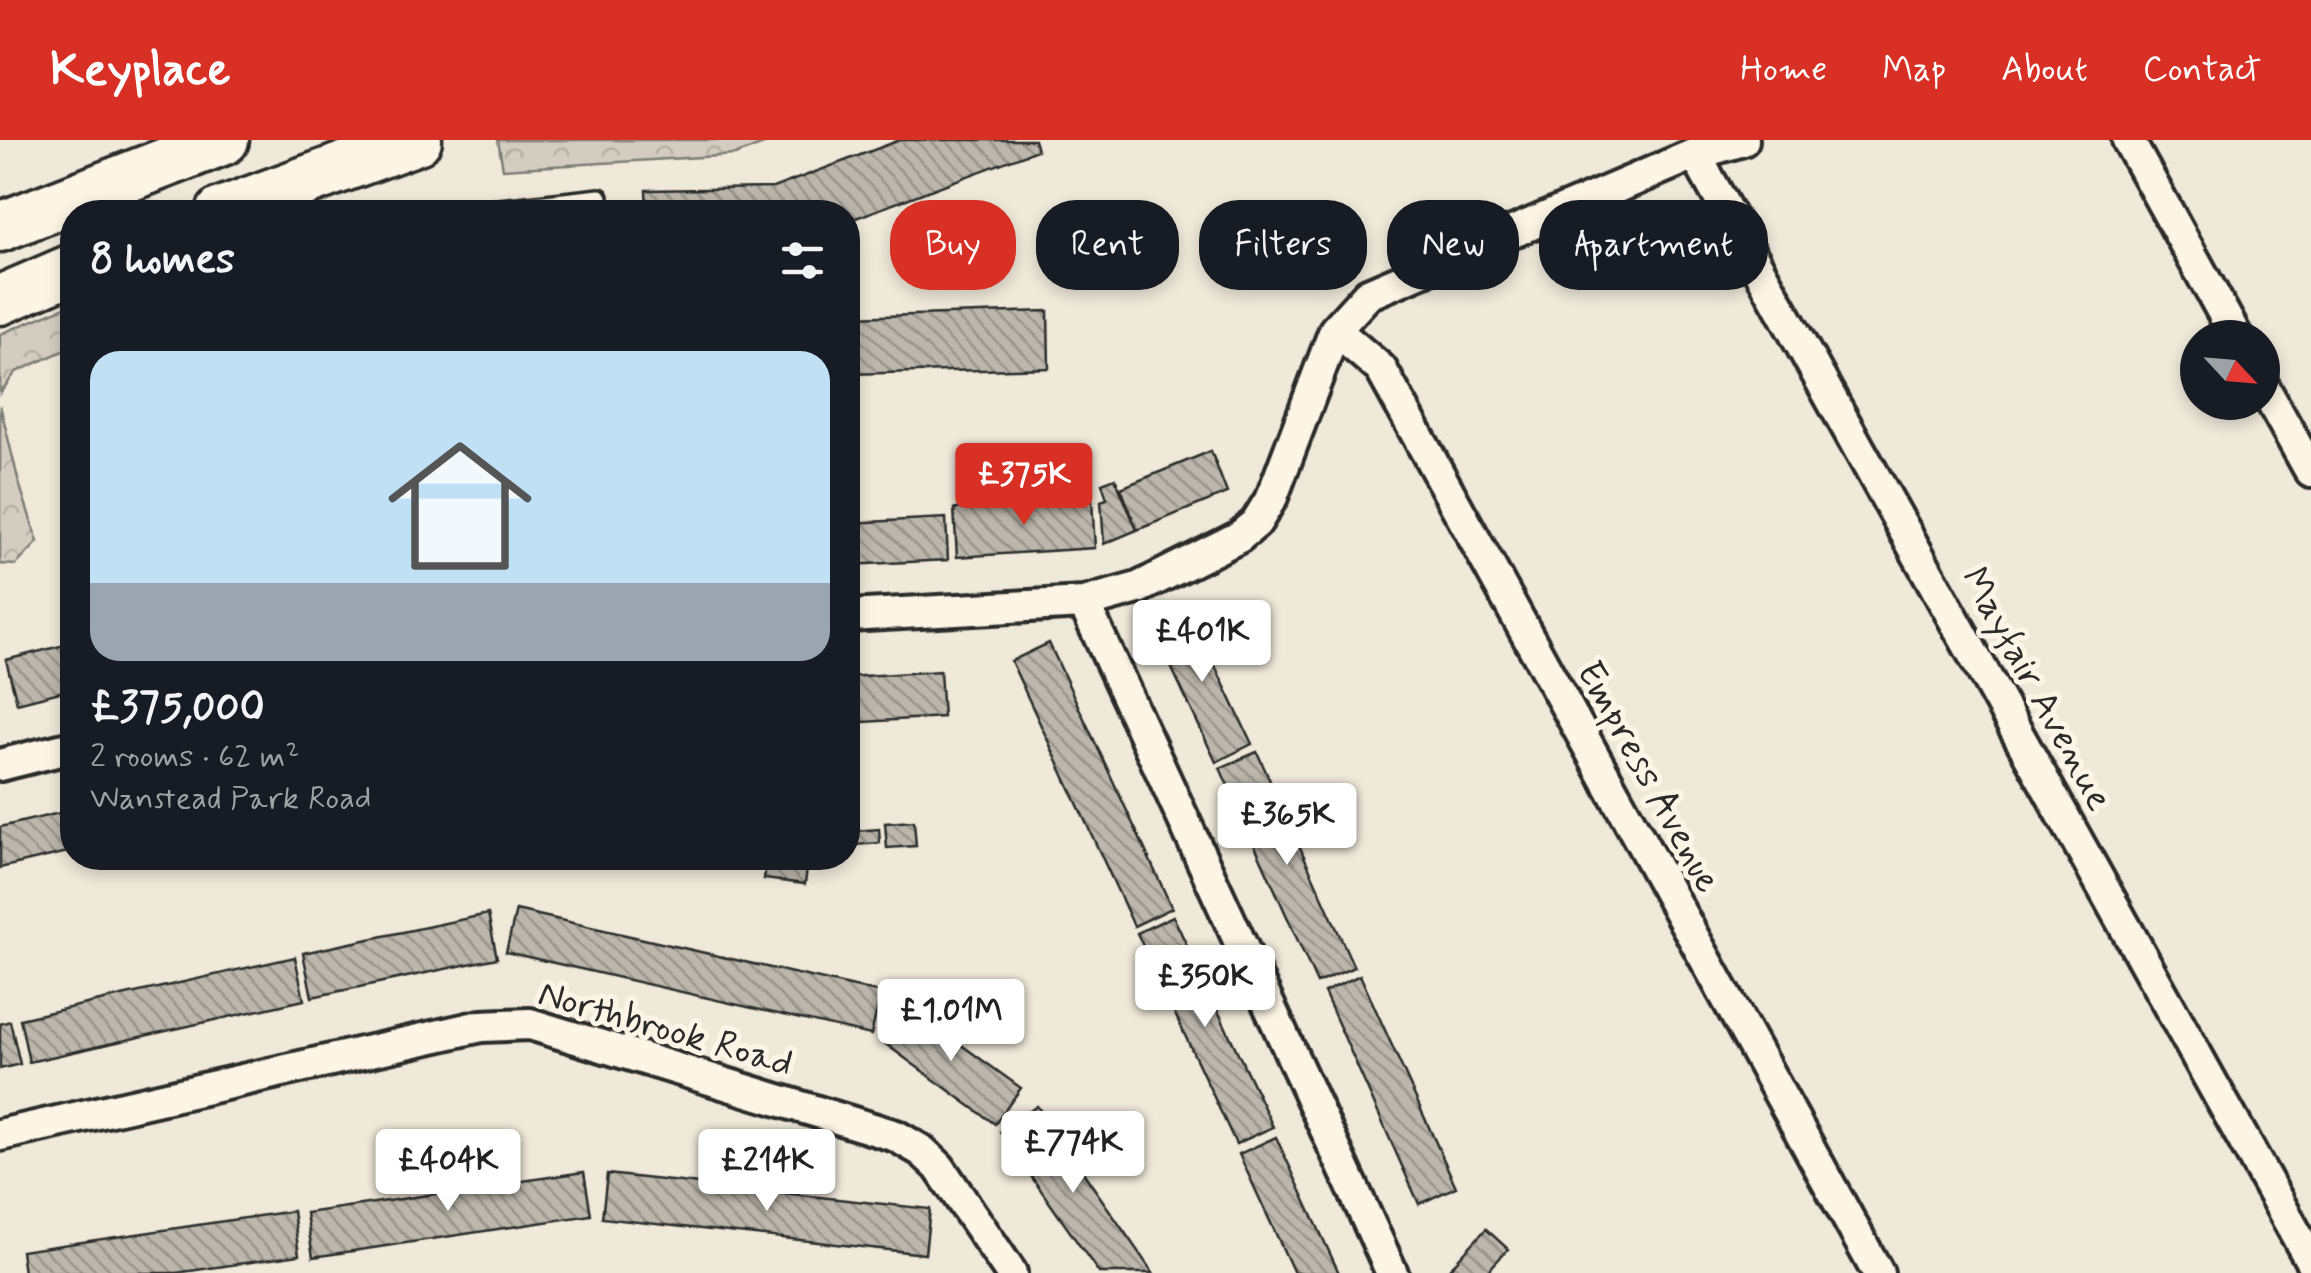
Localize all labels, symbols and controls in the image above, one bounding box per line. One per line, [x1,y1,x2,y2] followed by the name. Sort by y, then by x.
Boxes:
[50,39,230,102] text: Keyplace
[1740,47,1827,93] text: Home
[1882,47,1946,93] text: Map
[2001,47,2088,93] text: About
[2143,47,2261,93] text: Contact
[890,200,1016,290] chip: Buy
[1036,200,1179,290] chip: Rent
[1199,200,1367,290] chip: Filters
[1387,200,1519,290] chip: New
[1539,200,1768,290] chip: Apartment
[90,233,235,288] text: 8 homes
[775,233,830,288] icon: filters
[2180,320,2280,420] north arrow
[2180,320,2280,420] map controls
[370,416,550,596] icon: home
[954,443,1094,528] pin: £375K
[977,454,1071,496] text: £375K
[1949,559,2123,820] street label: Mayfair Avenue
[1132,600,1272,685] pin: £401K
[1155,611,1249,653] text: £401K
[1564,653,1732,902] street label: Empress Avenue
[90,681,265,736] text: £375,000
[90,736,299,778] text: 2 rooms · 62 m²
[90,778,372,820] text: Wanstead Park Road
[1217,783,1357,868] pin: £365K
[1239,794,1335,836] text: £365K
[1135,945,1275,1030] pin: £350K
[1157,956,1253,998] text: £350K
[532,970,798,1089] street label: Northbrook Road
[870,979,1032,1064] pin: £1.01M
[899,990,1003,1032] text: £1.01M
[1003,1111,1143,1196] pin: £774K
[1023,1122,1123,1164] text: £774K
[378,1129,518,1214] pin: £404K
[697,1129,837,1214] pin: £214K
[398,1140,498,1182] text: £404K
[720,1140,814,1182] text: £214K

